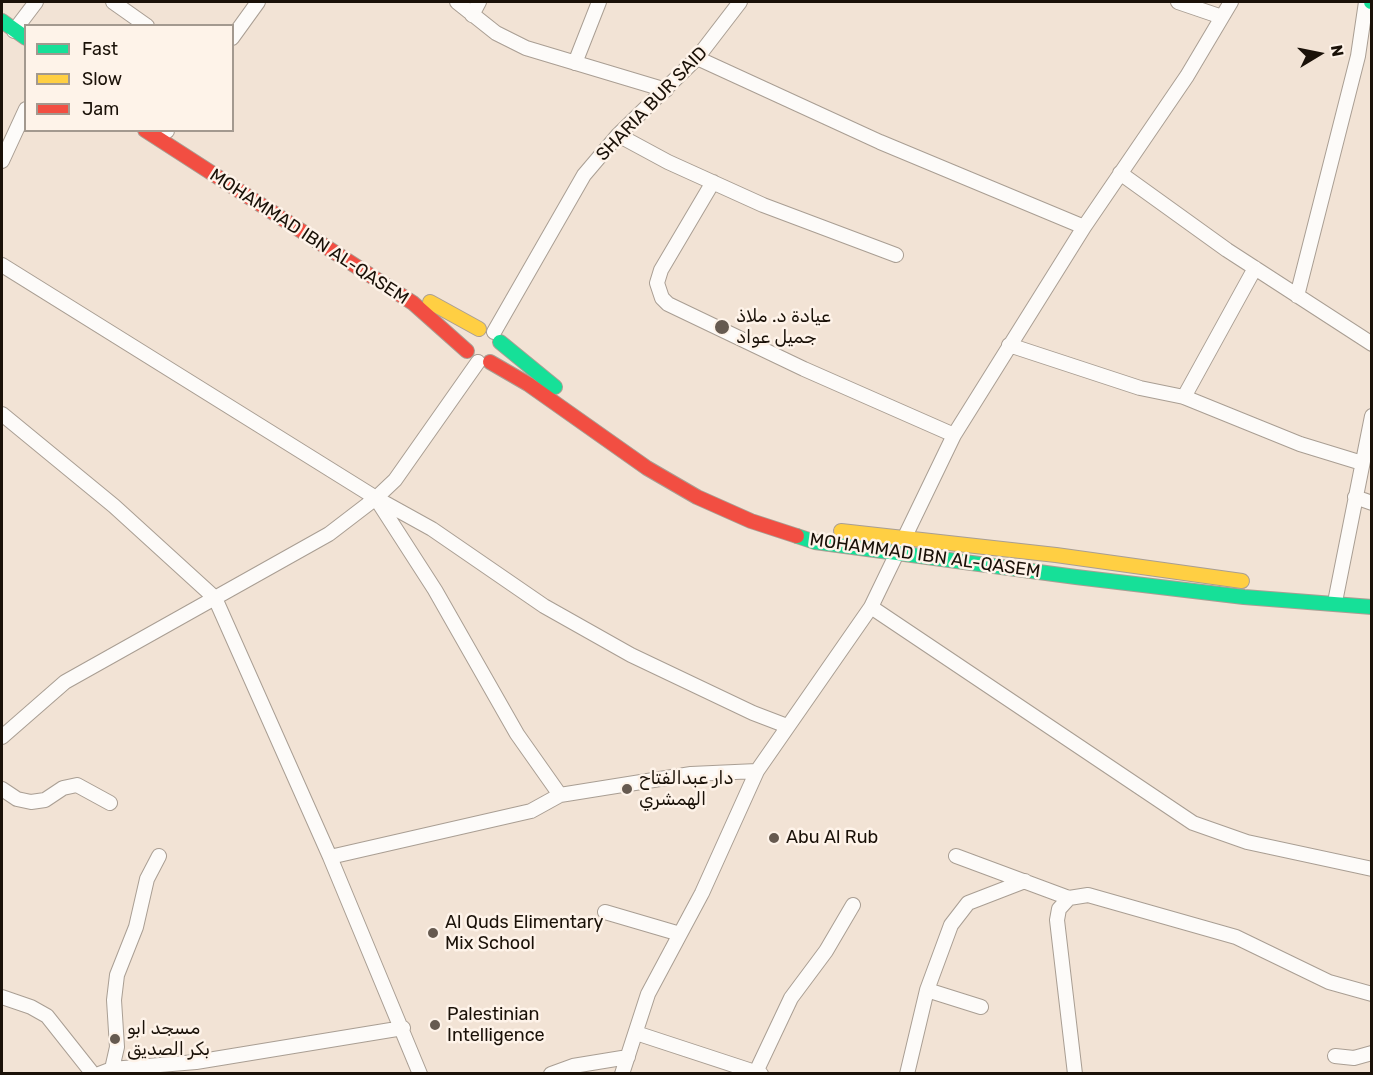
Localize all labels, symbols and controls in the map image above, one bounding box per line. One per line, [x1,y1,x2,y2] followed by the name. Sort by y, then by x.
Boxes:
[24,24,234,132] legend
[1289,24,1349,84] north arrow
[82,38,118,60] text: Fast
[592,42,712,166] street label: SHARIA BUR SAID
[1327,43,1348,58] text: N
[82,68,122,90] text: Slow
[82,98,119,120] text: Jam
[206,165,412,309] street label: MOHAMMAD IBN AL-QASEM
[736,306,831,348] place label: عيادة د. ملاذ جميل عواد
[713,318,731,336] marker: عيادة د. ملاذ جميل عواد
[808,529,1042,583] street label: MOHAMMAD IBN AL-QASEM
[639,768,734,810] place label: دار عبدالفتاح الهمشري
[620,782,634,796] marker: دار عبدالفتاح الهمشري
[786,827,878,849] place label: Abu Al Rub
[767,831,781,845] marker: Abu Al Rub
[445,912,603,954] place label: Al Quds Elimentary Mix School
[426,926,440,940] marker: Al Quds Elimentary Mix School
[447,1004,545,1046] place label: Palestinian Intelligence
[127,1018,210,1060] place label: مسجد ابو بكر الصديق
[428,1018,442,1032] marker: Palestinian Intelligence
[108,1032,122,1046] marker: مسجد ابو بكر الصديق

